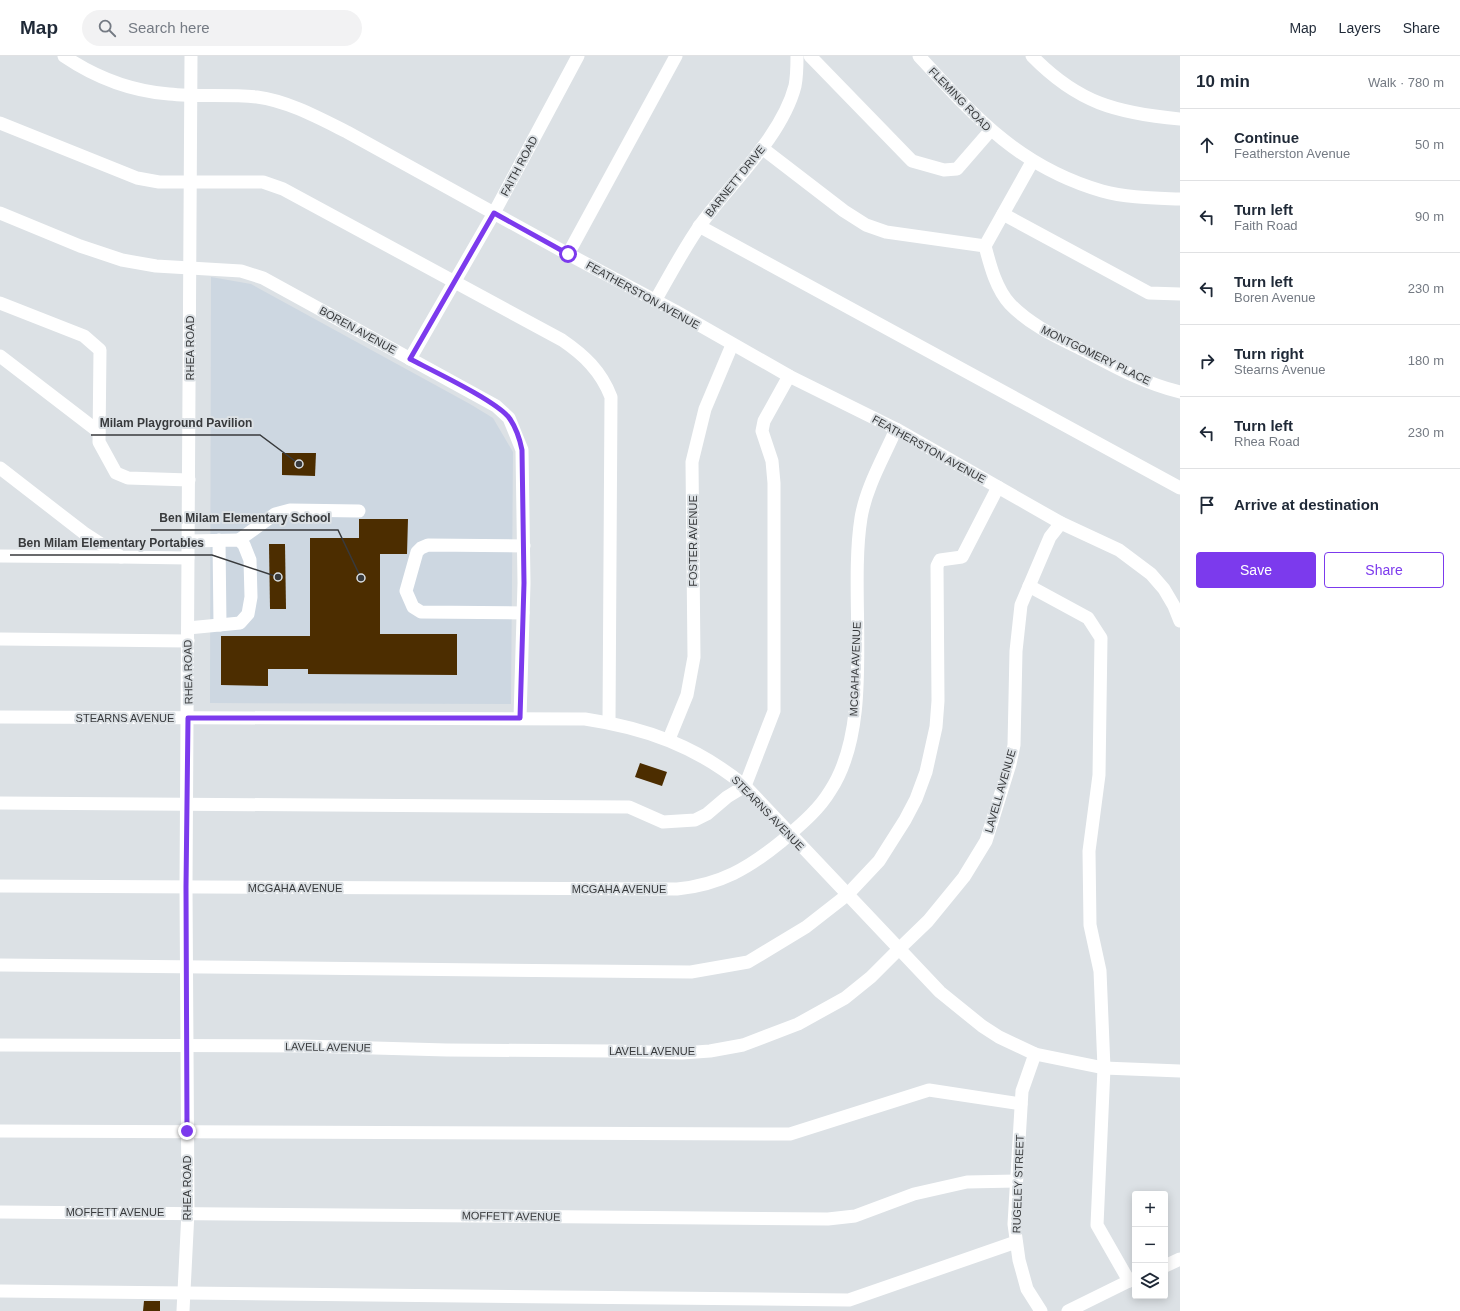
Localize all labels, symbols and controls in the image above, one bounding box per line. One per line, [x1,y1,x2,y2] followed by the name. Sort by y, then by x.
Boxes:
[82,10,362,46] search box
[20,17,58,38] text: Map
[96,17,118,39] icon: search
[128,19,210,36] text: Search here
[1289,20,1317,36] text: Map
[1339,20,1381,36] text: Layers
[1403,20,1440,36] text: Share
[927,65,993,133] street label: FLEMING ROAD
[1196,72,1250,91] text: 10 min
[1368,75,1444,90] text: Walk · 780 m
[1234,129,1299,146] text: Continue
[498,134,540,198] street label: FAITH ROAD
[1196,134,1218,156] icon: ahead
[1415,137,1444,152] text: 50 m
[703,143,767,219] street label: BARNETT DRIVE
[1234,146,1350,161] text: Featherston Avenue
[1234,201,1293,218] text: Turn left
[1196,206,1218,228] icon: left
[1415,209,1444,224] text: 90 m
[1234,218,1298,233] text: Faith Road
[559,245,577,263] route start
[584,259,702,331] street label: FEATHERSTON AVENUE
[1234,273,1293,290] text: Turn left
[1196,278,1218,300] icon: left
[1408,281,1444,296] text: 230 m
[1234,290,1315,305] text: Boren Avenue
[317,304,399,356] street label: BOREN AVENUE
[184,316,196,380] street label: RHEA ROAD
[1039,323,1153,387] street label: MONTGOMERY PLACE
[1234,345,1304,362] text: Turn right
[1196,350,1218,372] icon: right
[1408,353,1444,368] text: 180 m
[1234,362,1326,377] text: Stearns Avenue
[91,411,260,435] callout: Milam Playground Pavilion
[870,413,988,485] street label: FEATHERSTON AVENUE
[100,416,252,430] text: Milam Playground Pavilion
[1234,417,1293,434] text: Turn left
[1196,422,1218,444] icon: left
[1408,425,1444,440] text: 230 m
[1234,434,1300,449] text: Rhea Road
[1196,494,1218,516] icon: arrive
[687,495,699,587] street label: FOSTER AVENUE
[1234,496,1379,513] text: Arrive at destination
[151,506,338,530] callout: Ben Milam Elementary School
[159,511,331,525] text: Ben Milam Elementary School
[10,531,212,555] callout: Ben Milam Elementary Portables
[18,536,204,550] text: Ben Milam Elementary Portables
[1196,552,1316,588] button: Save
[1324,552,1444,588] button: Share
[847,622,863,716] street label: MCGAHA AVENUE
[181,639,195,704] street label: RHEA ROAD
[76,712,174,724] street label: STEARNS AVENUE
[982,748,1018,834] street label: LAVELL AVENUE
[729,773,807,853] street label: STEARNS AVENUE
[248,882,342,894] street label: MCGAHA AVENUE
[572,883,666,895] street label: MCGAHA AVENUE
[285,1040,371,1054] street label: LAVELL AVENUE
[609,1045,695,1057] street label: LAVELL AVENUE
[178,1122,196,1140] route end
[1010,1134,1026,1234] street label: RUGELEY STREET
[181,1156,193,1220] street label: RHEA ROAD
[1132,1191,1168,1299] map controls
[1132,1191,1168,1227] button: +
[66,1206,164,1218] street label: MOFFETT AVENUE
[462,1209,560,1223] street label: MOFFETT AVENUE
[1132,1227,1168,1263] button: −
[1132,1263,1168,1299] button: layers

